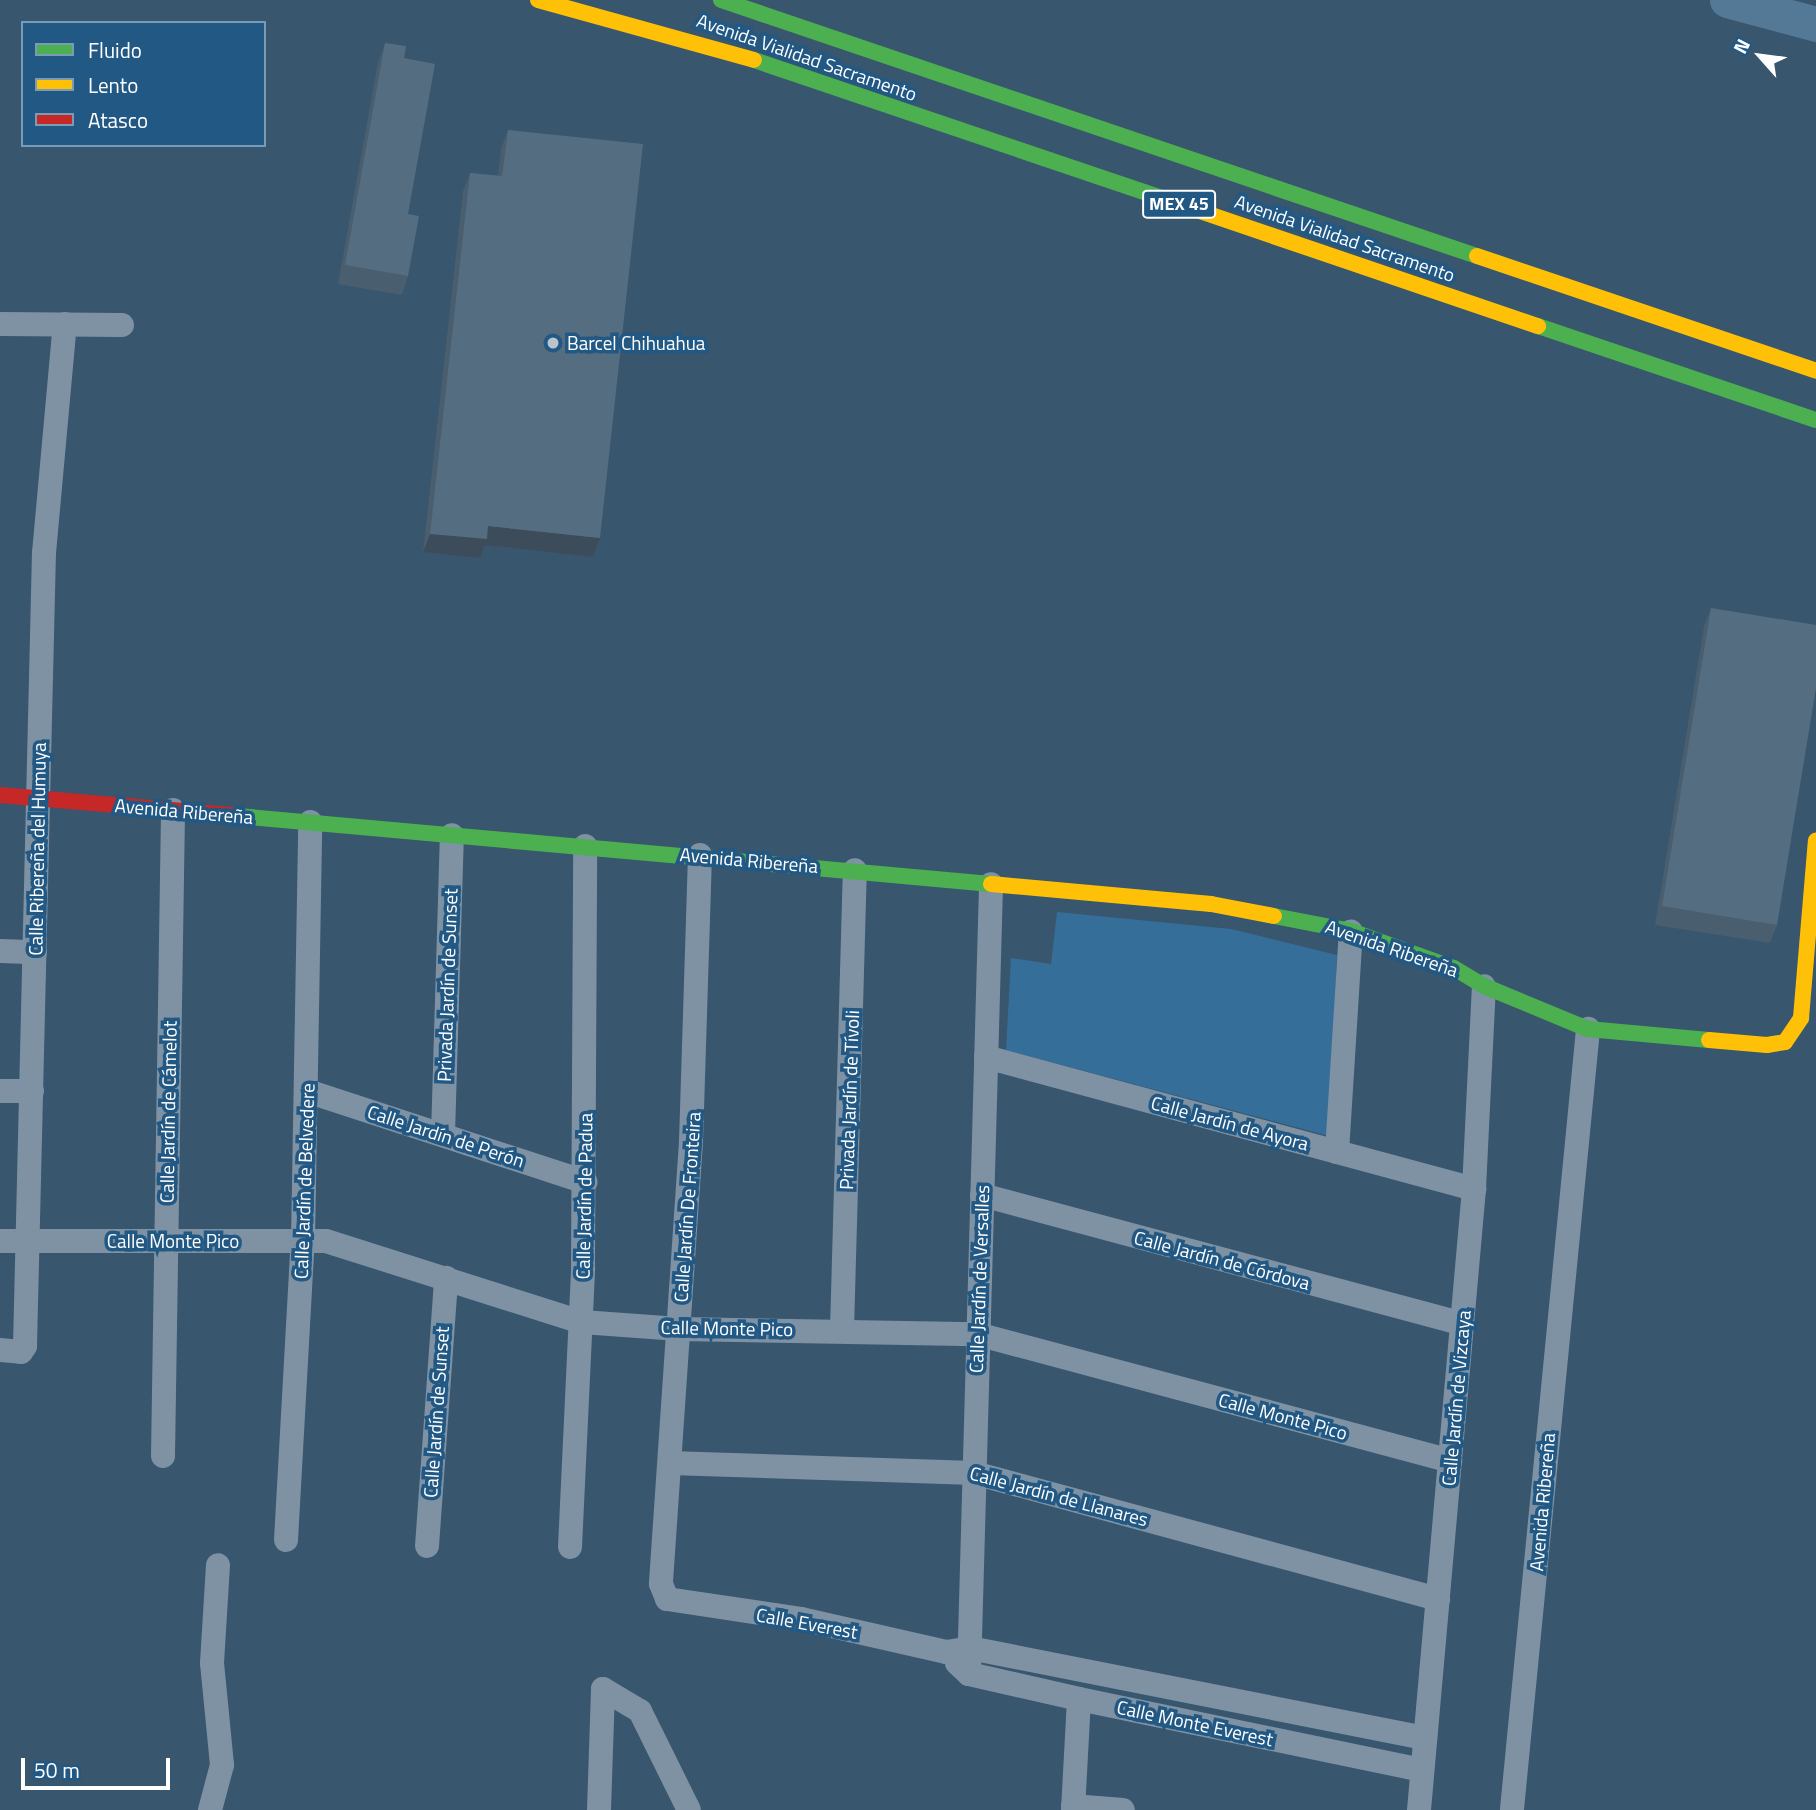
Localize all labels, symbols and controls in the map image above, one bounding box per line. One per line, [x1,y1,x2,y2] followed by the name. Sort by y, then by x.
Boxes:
[694,9,920,105] street label: Avenida Vialidad Sacramento
[21,21,266,147] legend
[1725,21,1795,91] north arrow
[1725,33,1757,59] text: N
[88,34,142,66] text: Fluido
[88,69,138,101] text: Lento
[88,104,148,136] text: Atasco
[1140,190,1218,218] road number: MEX 45
[1232,190,1458,286] street label: Avenida Vialidad Sacramento
[567,332,705,354] place label: Barcel Chihuahua
[545,335,561,351] marker: Barcel Chihuahua
[24,742,50,956] street label: Calle Ribereña del Humuya
[114,794,254,828] street label: Avenida Ribereña
[679,843,819,877] street label: Avenida Ribereña
[432,888,462,1082] street label: Privada Jardín de Sunset
[1323,915,1461,981] street label: Avenida Ribereña
[834,1010,864,1190] street label: Privada Jardín de Tívoli
[155,1021,181,1203] street label: Calle Jardín de Cámelot
[289,1083,319,1279] street label: Calle Jardín de Belvedere
[1149,1091,1311,1155] street label: Calle Jardín de Ayora
[365,1100,527,1172] street label: Calle Jardín de Perón
[669,1111,705,1303] street label: Calle Jardín De Fronteira
[571,1113,597,1279] street label: Calle Jardín de Padua
[964,1184,994,1374] street label: Calle Jardín de Versalles
[1132,1226,1312,1294] street label: Calle Jardín de Córdova
[107,1230,239,1252] street label: Calle Monte Pico
[1437,1309,1475,1487] street label: Calle Jardín de Vizcaya
[661,1315,793,1341] street label: Calle Monte Pico
[419,1326,453,1498] street label: Calle Jardín de Sunset
[1216,1388,1350,1444] street label: Calle Monte Pico
[1525,1432,1559,1572] street label: Avenida Ribereña
[967,1461,1151,1531] street label: Calle Jardín de Llanares
[754,1603,860,1643] street label: Calle Everest
[1115,1695,1275,1751] street label: Calle Monte Everest
[24,1744,173,1788] scale bar
[34,1754,80,1786] text: 50 m

